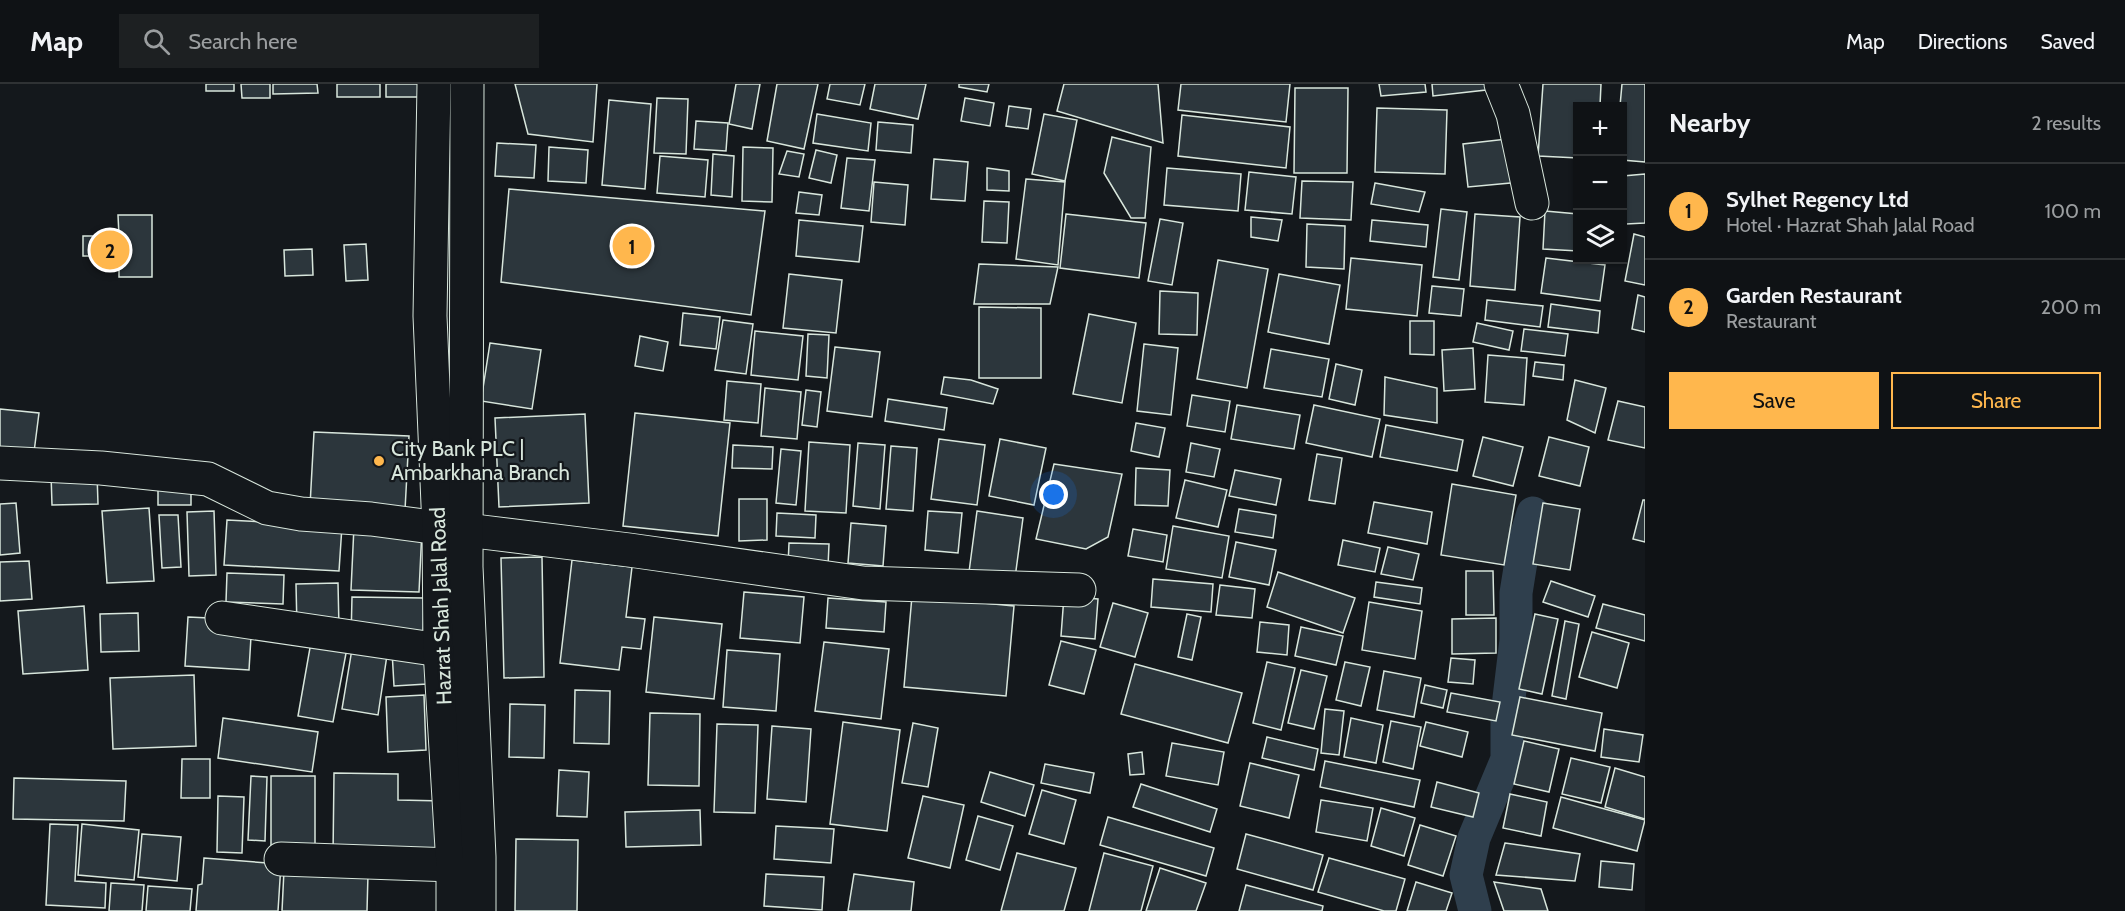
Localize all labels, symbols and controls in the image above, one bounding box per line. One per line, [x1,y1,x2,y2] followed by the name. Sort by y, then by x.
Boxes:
[119,14,539,68] search box
[30,24,83,58] text: Map
[140,25,173,58] icon: search
[188,28,297,55] text: Search here
[1846,29,1885,54] text: Map
[1918,29,2007,54] text: Directions
[2040,29,2095,54] text: Saved
[1573,102,1627,264] map controls
[1573,102,1627,156] button: +
[1669,107,1750,139] text: Nearby
[2031,111,2101,135] text: 2 results
[1573,156,1627,210] button: −
[1726,186,1909,213] text: Sylhet Regency Ltd
[1685,199,1692,223] text: 1
[2045,199,2101,223] text: 100 m
[1573,210,1627,264] button: layers
[1726,213,1975,237] text: Hotel · Hazrat Shah Jalal Road
[612,224,652,268] pin: 1
[90,228,130,272] pin: 2
[1726,282,1902,309] text: Garden Restaurant
[1683,295,1694,319] text: 2
[2041,295,2101,319] text: 200 m
[1726,309,1817,333] text: Restaurant
[1669,372,1879,429] button: Save
[1891,372,2101,429] button: Share
[391,436,570,485] place label: City Bank PLC | Ambarkhana Branch
[372,454,386,468] marker: City Bank PLC | Ambarkhana Branch
[1039,480,1068,509] your location
[425,507,456,705] street label: Hazrat Shah Jalal Road

